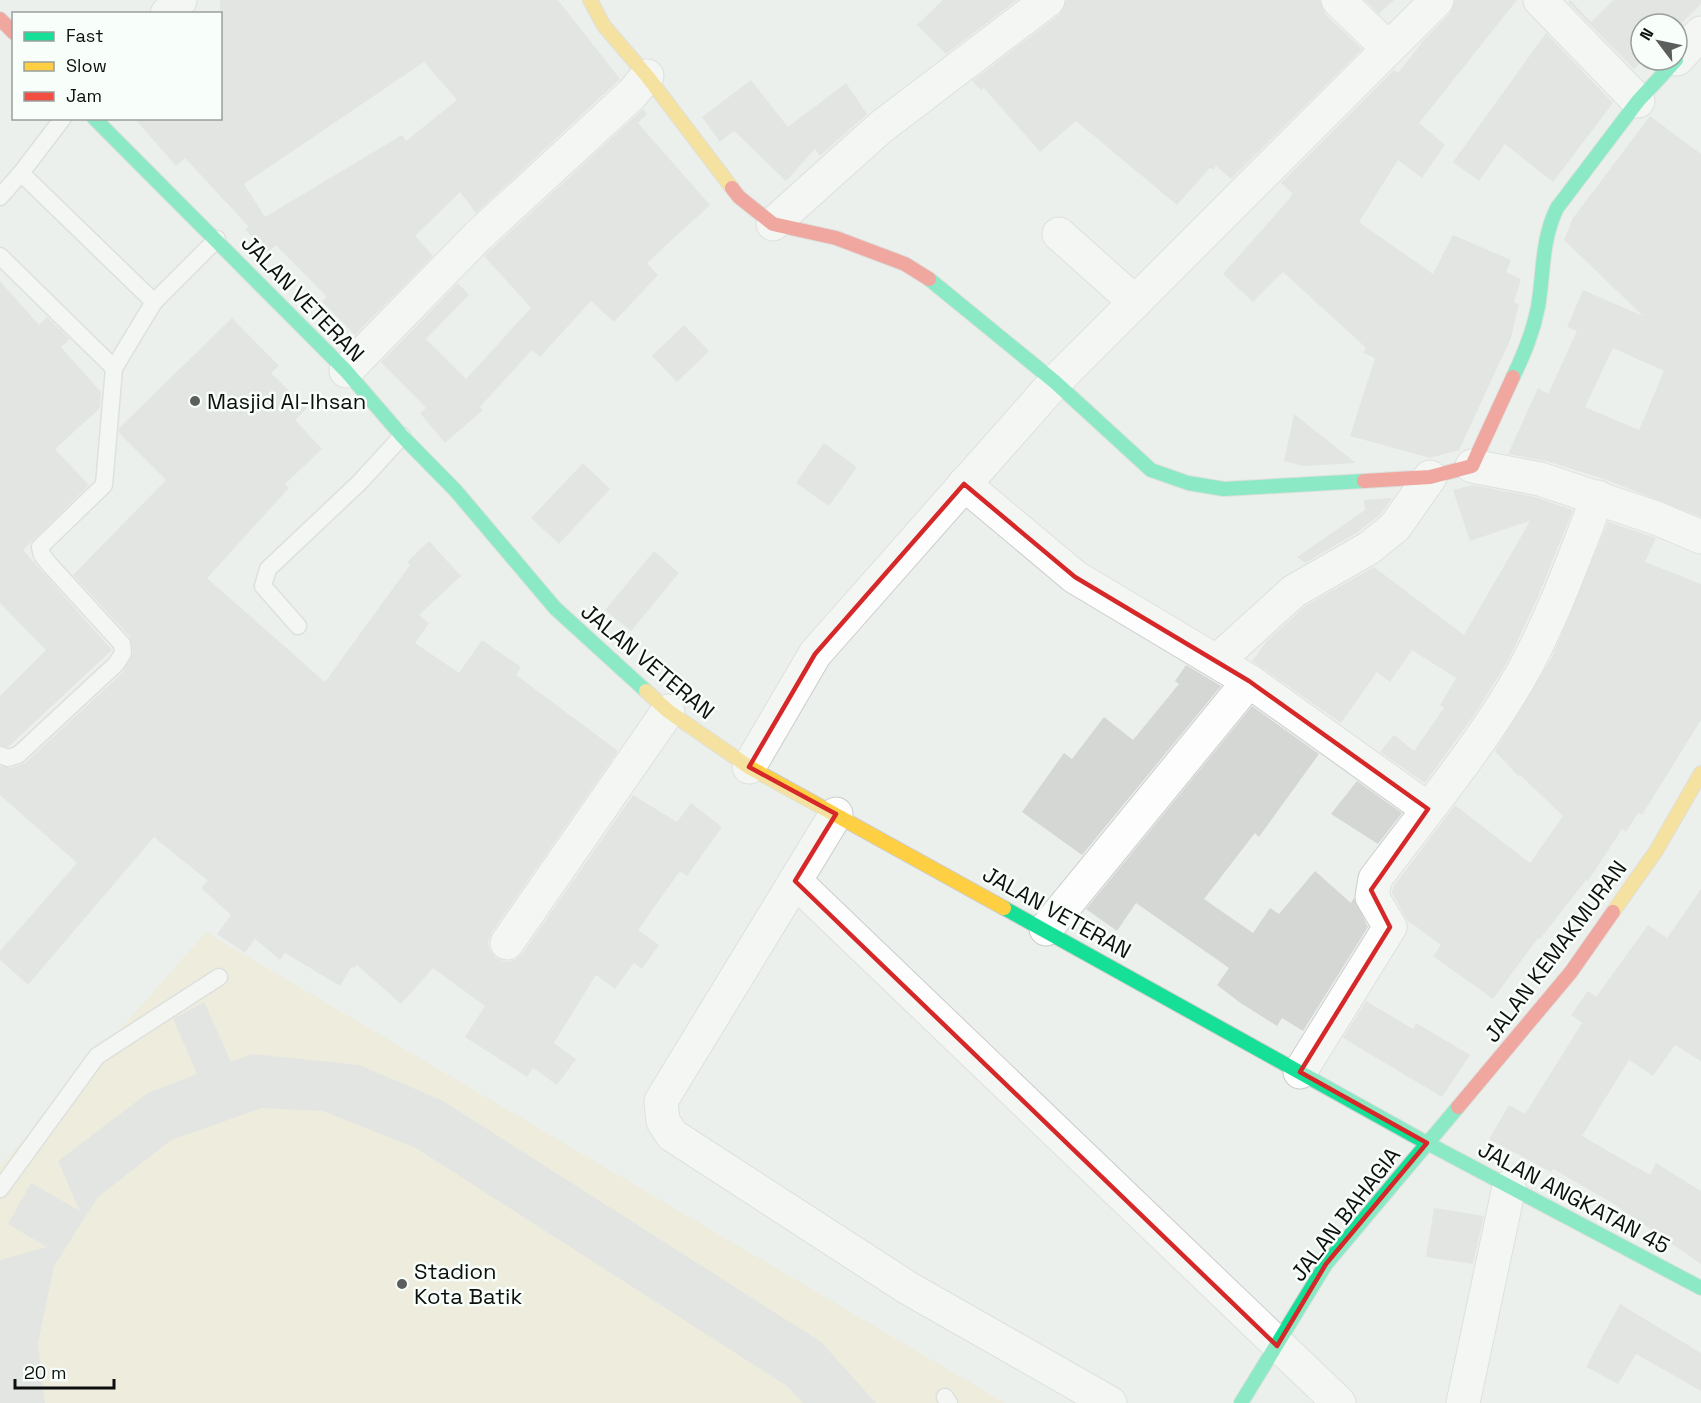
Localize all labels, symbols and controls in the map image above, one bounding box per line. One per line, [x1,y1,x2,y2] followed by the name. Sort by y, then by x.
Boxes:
[12,12,222,120] legend
[1629,12,1689,72] north arrow
[66,24,103,47] text: Fast
[1635,24,1658,44] text: N
[66,54,107,77] text: Slow
[66,84,102,107] text: Jam
[235,229,371,367] street label: JALAN VETERAN
[207,387,366,415] place label: Masjid Al-Ihsan
[188,394,202,408] marker: Masjid Al-Ihsan
[576,597,720,725] street label: JALAN VETERAN
[1477,855,1633,1047] street label: JALAN KEMAKMURAN
[978,860,1136,964] street label: JALAN VETERAN
[1473,1135,1675,1259] street label: JALAN ANGKATAN 45
[1284,1141,1406,1287] street label: JALAN BAHAGIA
[414,1257,523,1310] place label: Stadion Kota Batik
[395,1277,409,1291] marker: Stadion Kota Batik
[15,1352,114,1390] scale bar
[24,1361,67,1384] text: 20 m

